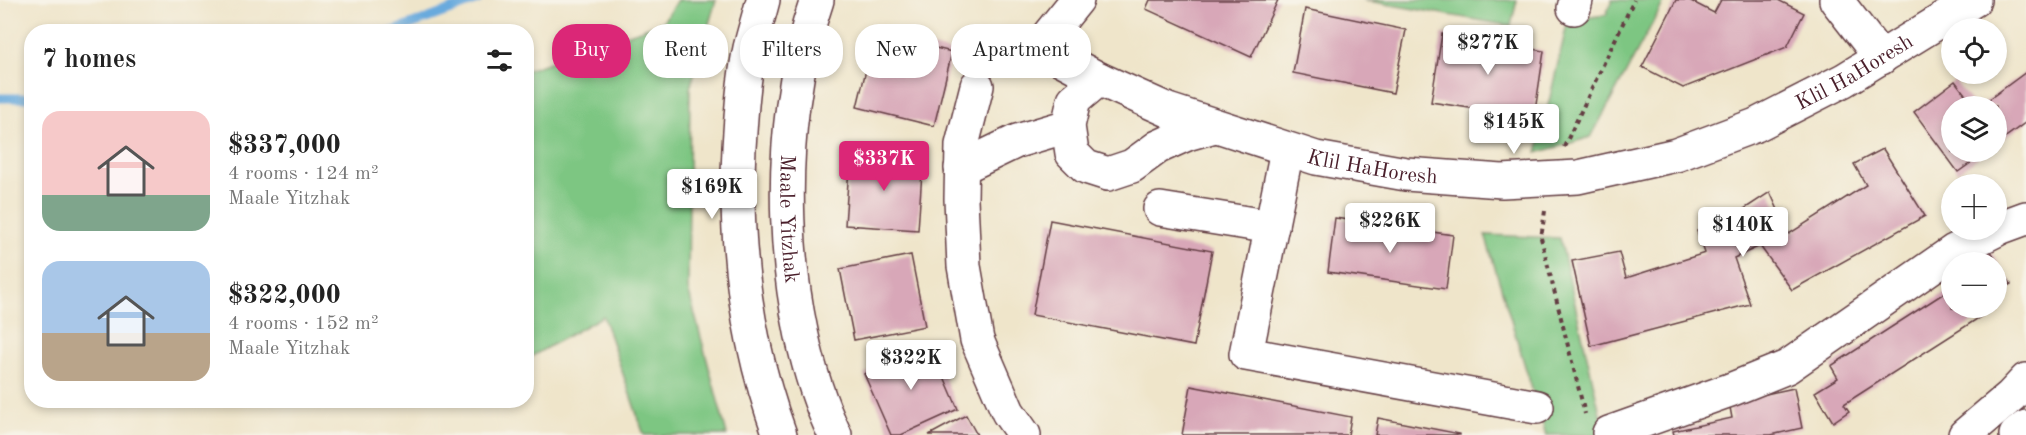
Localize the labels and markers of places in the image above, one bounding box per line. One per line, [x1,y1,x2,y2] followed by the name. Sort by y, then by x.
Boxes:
[1446,25,1530,76] pin: $277K
[1472,104,1556,155] pin: $145K
[842,141,926,192] pin: $337K
[670,169,754,220] pin: $169K
[1348,203,1432,254] pin: $226K
[1701,207,1785,258] pin: $140K
[869,340,953,391] pin: $322K

